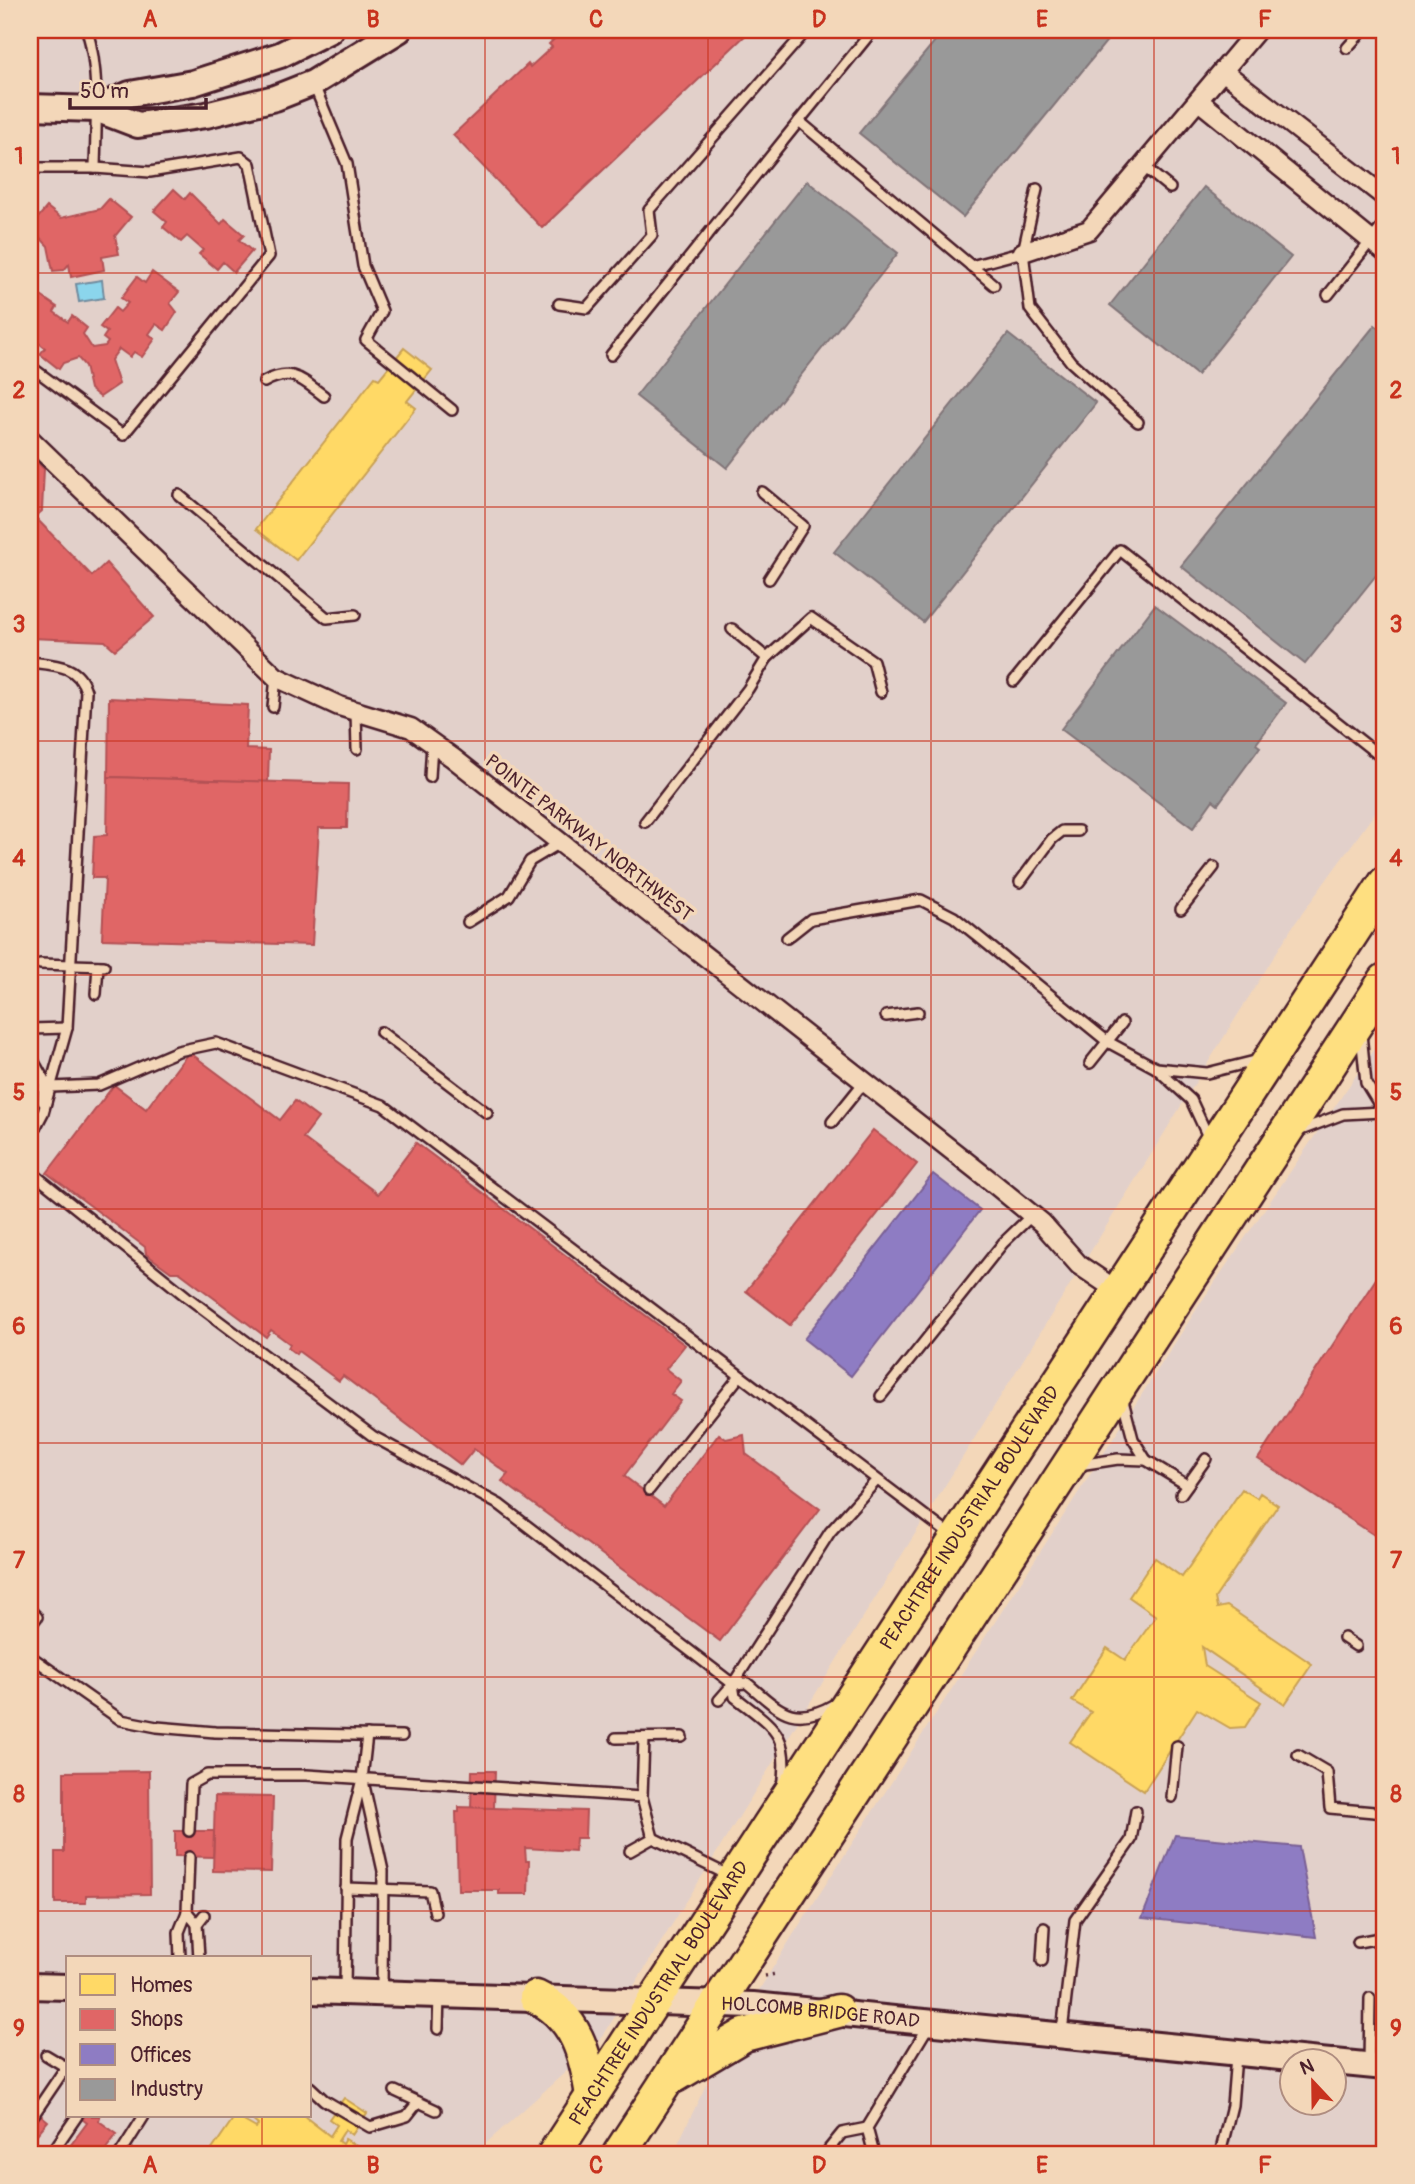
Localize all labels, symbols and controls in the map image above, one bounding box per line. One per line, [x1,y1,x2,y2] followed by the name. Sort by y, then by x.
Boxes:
[143,5,158,34] text: A
[366,5,380,34] text: B
[589,5,603,34] text: C
[812,5,826,34] text: D
[1036,5,1048,34] text: E
[1258,5,1272,34] text: F
[70,66,206,110] scale bar
[80,78,129,105] text: 50 m
[15,142,24,171] text: 1
[1392,142,1401,171] text: 1
[13,376,26,405] text: 2
[1390,376,1403,405] text: 2
[13,610,25,639] text: 3
[1390,610,1402,639] text: 3
[480,749,698,927] street label: POINTE PARKWAY NORTHWEST
[12,844,26,873] text: 4
[1389,844,1403,873] text: 4
[13,1078,25,1107] text: 5
[1390,1078,1402,1107] text: 5
[12,1312,26,1341] text: 6
[1389,1312,1403,1341] text: 6
[875,1381,1065,1655] street label: PEACHTREE INDUSTRIAL BOULEVARD
[13,1546,26,1575] text: 7
[1390,1546,1403,1575] text: 7
[13,1780,25,1809] text: 8
[1390,1780,1402,1809] text: 8
[564,1856,754,2130] street label: PEACHTREE INDUSTRIAL BOULEVARD
[66,1956,312,2118] legend
[130,1972,193,1999] text: Homes
[721,1992,921,2033] street label: HOLCOMB BRIDGE ROAD
[130,2006,183,2033] text: Shops
[13,2014,25,2043] text: 9
[1390,2014,1402,2043] text: 9
[130,2042,192,2069] text: Offices
[1278,2048,1348,2118] north arrow
[1297,2054,1318,2081] text: N
[130,2076,203,2103] text: Industry
[143,2151,158,2180] text: A
[366,2151,380,2180] text: B
[589,2151,603,2180] text: C
[812,2151,826,2180] text: D
[1036,2151,1048,2180] text: E
[1258,2151,1272,2180] text: F

